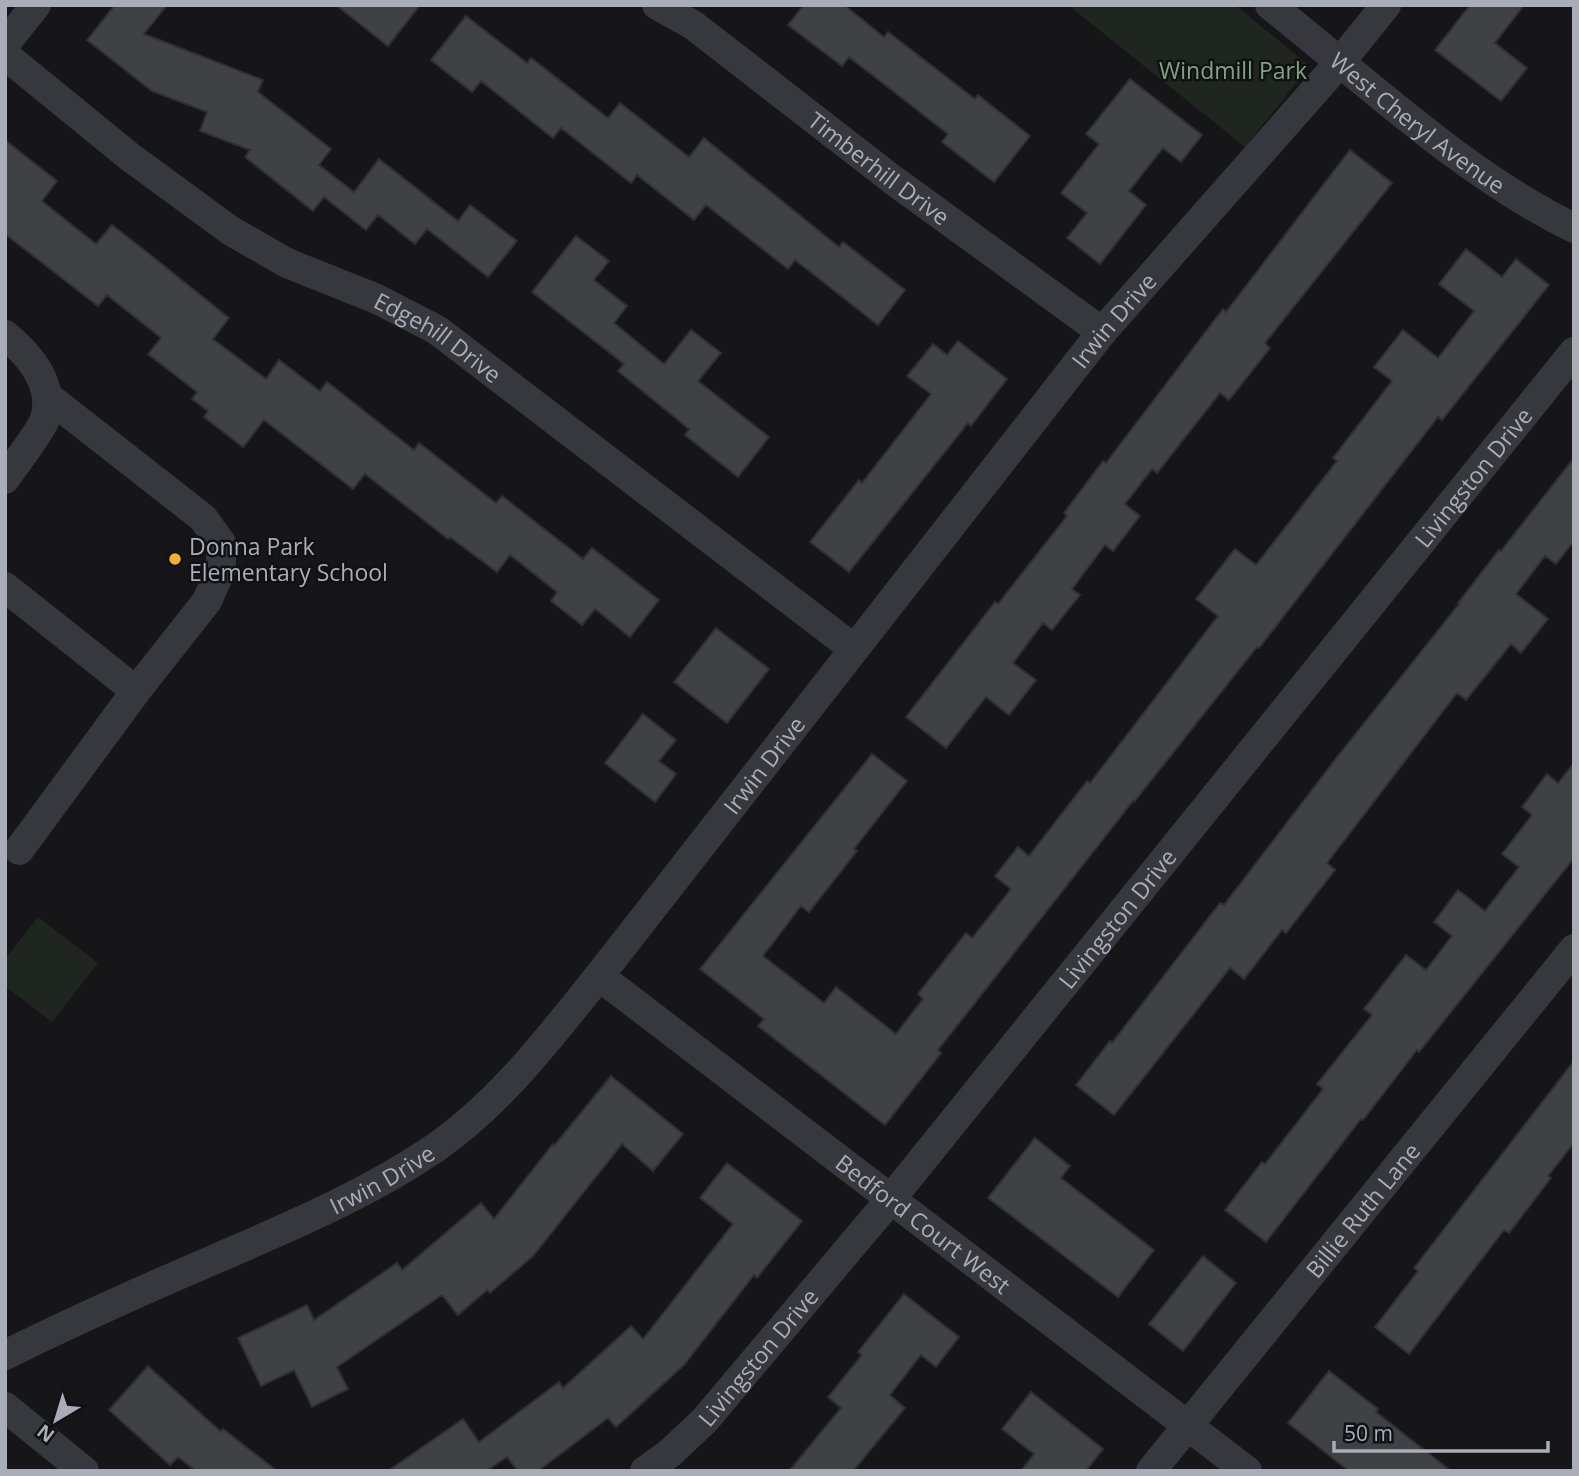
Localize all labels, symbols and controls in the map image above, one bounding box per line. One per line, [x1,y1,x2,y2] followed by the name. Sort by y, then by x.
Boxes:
[1323,45,1512,201] street label: West Cheryl Avenue
[1159,54,1307,86] park label: Windmill Park
[802,104,956,232] street label: Timberhill Drive
[1064,266,1163,374] street label: Irwin Drive
[369,284,508,390] street label: Edgehill Drive
[1407,401,1539,554] street label: Livingston Drive
[189,530,388,588] place label: Donna Park Elementary School
[167,551,183,567] marker: Donna Park Elementary School
[716,709,812,821] street label: Irwin Drive
[1051,842,1183,995] street label: Livingston Drive
[1298,1136,1427,1284] street label: Billie Ruth Lane
[324,1137,441,1221] street label: Irwin Drive
[829,1147,1017,1301] street label: Bedford Court West
[690,1281,825,1433] street label: Livingston Drive
[21,1385,91,1455] north arrow
[1334,1410,1548,1454] scale bar
[31,1418,60,1448] text: N
[1344,1419,1393,1447] text: 50 m

